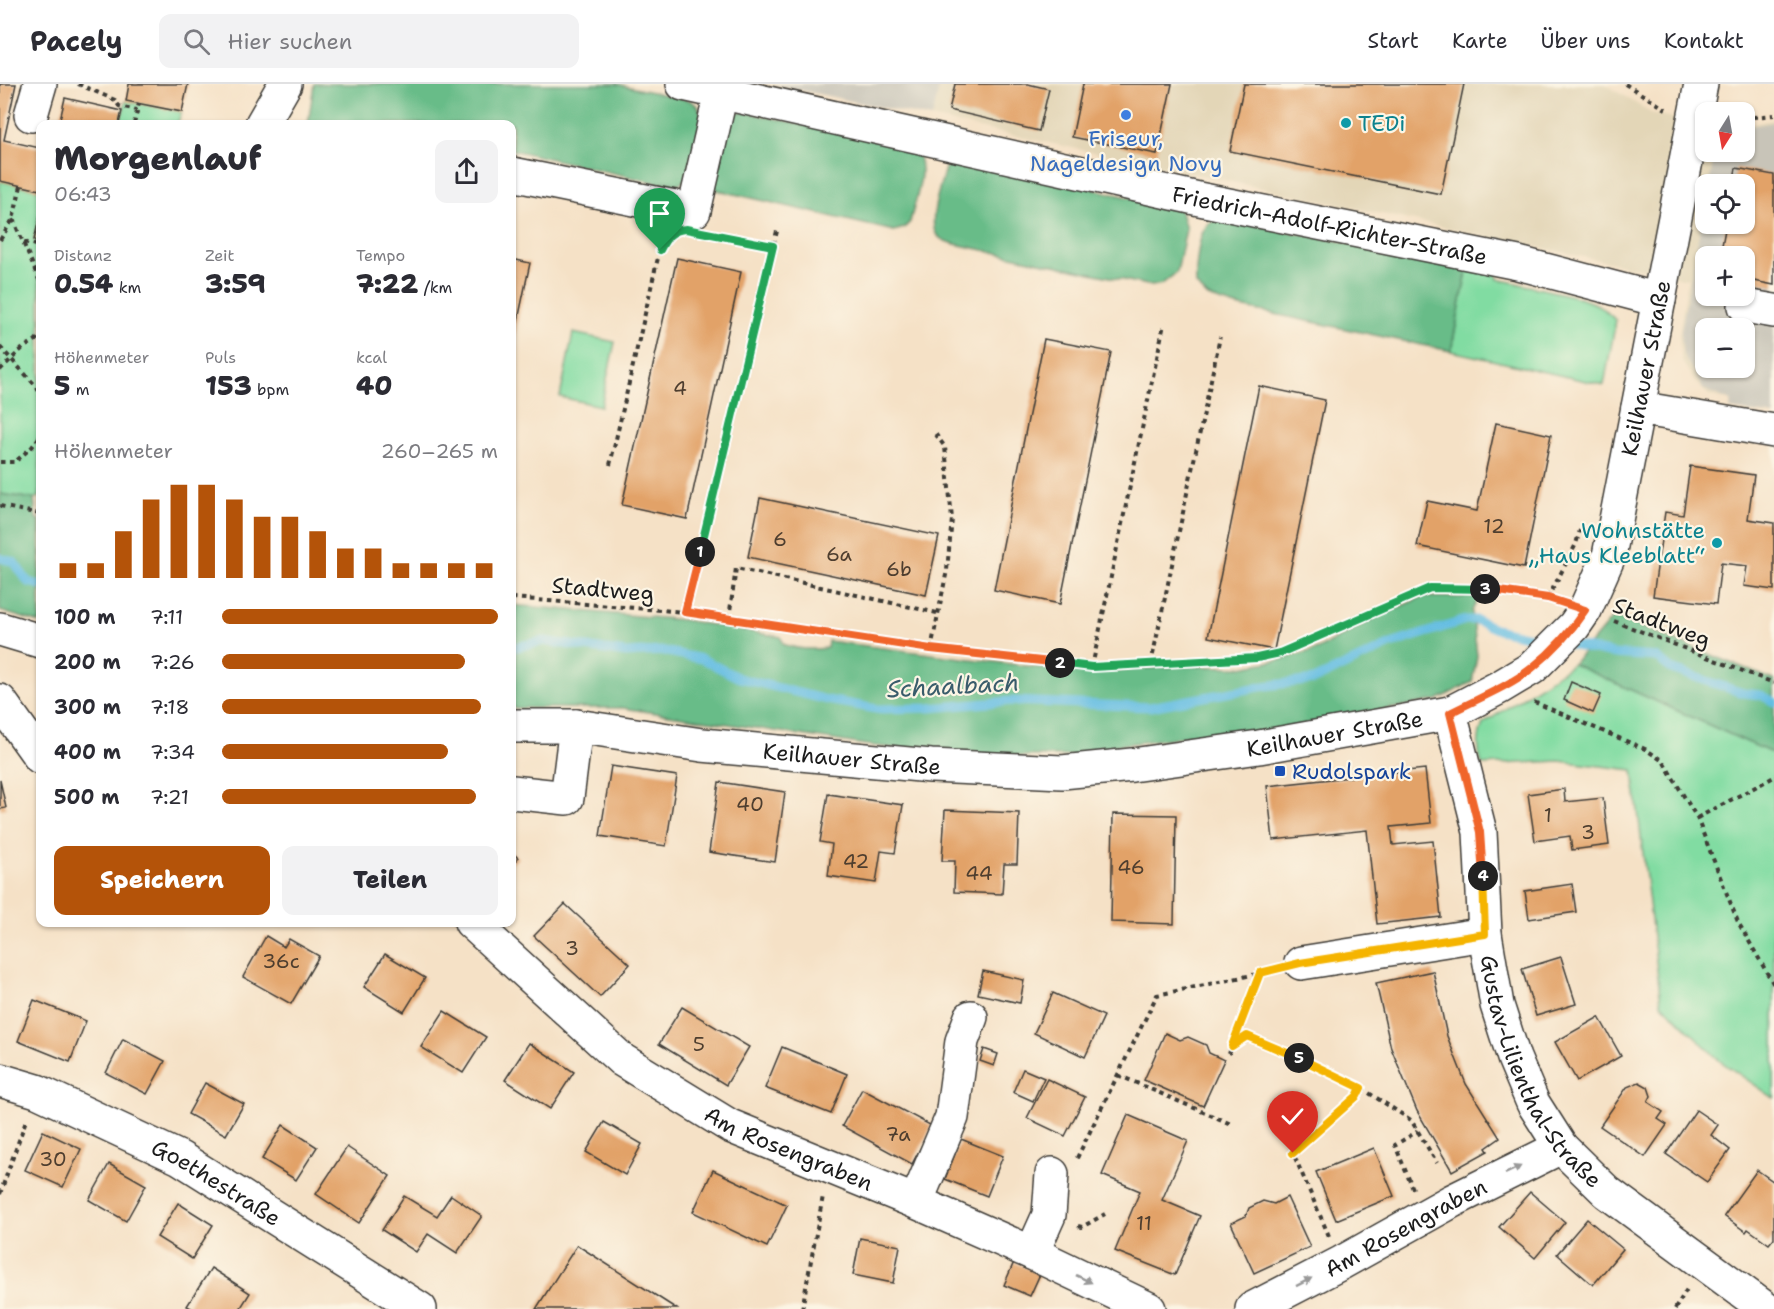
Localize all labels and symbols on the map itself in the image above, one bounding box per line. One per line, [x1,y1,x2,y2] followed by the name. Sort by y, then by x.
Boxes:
[1695,102,1755,162] north arrow
[1119,108,1133,122] marker: Friseur, Nageldesign Novy
[1358,109,1406,138] place label: TEDi
[1339,116,1353,130] marker: TEDi
[1030,124,1222,178] place label: Friseur, Nageldesign Novy
[1169,179,1490,272] street label: Friedrich-Adolf-Richter-Straße
[634,188,685,250] pin
[1615,278,1677,459] street label: Keilhauer Straße
[673,375,687,401] house number: 4
[1483,513,1505,539] house number: 12
[1528,516,1705,570] place label: Wohnstätte „Haus Kleeblatt“
[773,526,787,552] house number: 6
[1710,536,1724,550] marker: Wohnstätte „Haus Kleeblatt“
[685,537,715,567] pin: 1
[826,541,853,567] house number: 6a
[886,556,912,582] house number: 6b
[551,571,655,608] street label: Stadtweg
[1470,574,1500,604] pin: 3
[1609,591,1715,654] street label: Stadtweg
[1045,648,1075,678] pin: 2
[886,667,1020,705] water label: Schaalbach
[1245,704,1425,764] street label: Keilhauer Straße
[762,737,942,781] street label: Keilhauer Straße
[1292,757,1411,786] place label: Rudolspark
[1273,764,1287,778] marker: Rudolspark
[736,791,764,817] house number: 40
[1544,802,1552,828] house number: 1
[1581,819,1595,845] house number: 3
[843,848,869,874] house number: 42
[1117,854,1145,880] house number: 46
[965,860,993,886] house number: 44
[1468,861,1498,891] pin: 4
[565,935,579,961] house number: 3
[262,948,300,974] house number: 36c
[1474,953,1608,1194] street label: Gustav-Lilienthal-Straße
[693,1031,705,1057] house number: 5
[1284,1043,1314,1073] pin: 5
[1267,1091,1318,1153] pin
[699,1100,877,1198] street label: Am Rosengraben
[885,1121,911,1147] house number: 7a
[147,1133,286,1233] street label: Goethestraße
[39,1146,67,1172] house number: 30
[1504,1166,1522,1176] one-way arrow
[1320,1172,1492,1284] street label: Am Rosengraben
[1136,1210,1152,1236] house number: 11
[1076,1274,1093,1284] one-way arrow
[1296,1277,1313,1287] one-way arrow

